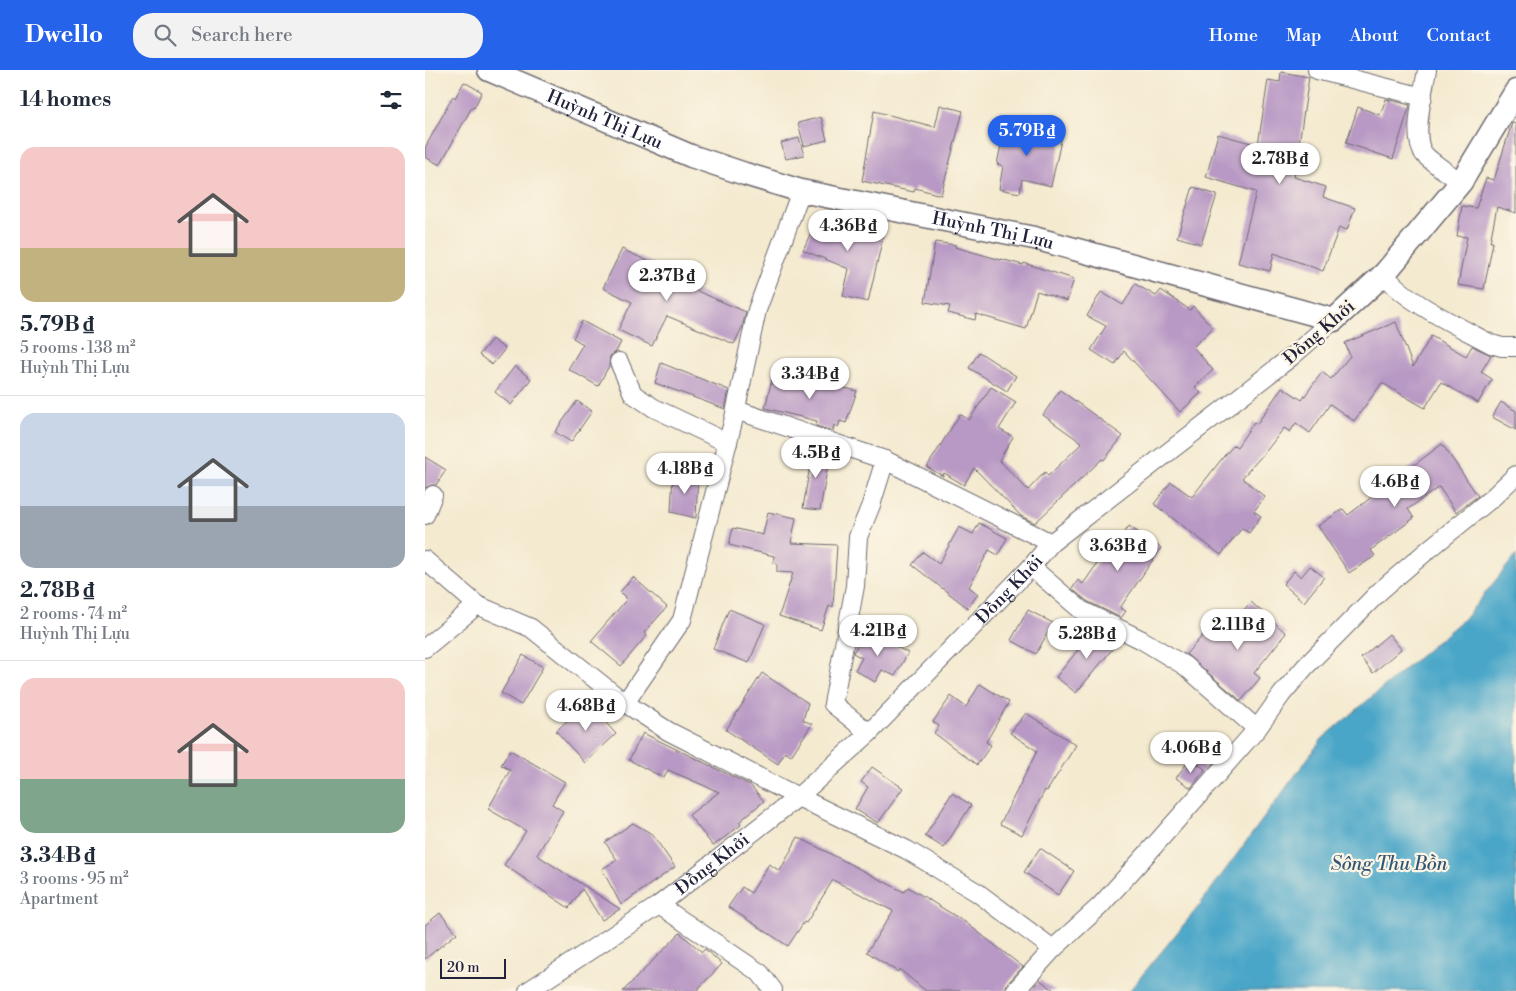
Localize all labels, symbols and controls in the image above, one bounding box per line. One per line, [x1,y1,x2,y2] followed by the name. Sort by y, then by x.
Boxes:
[133,13,483,58] search box
[25,20,103,50] text: Dwello
[151,21,179,49] icon: search
[191,23,293,47] text: Search here
[1209,24,1258,47] text: Home
[1286,24,1322,47] text: Map
[1350,24,1399,47] text: About
[1427,24,1491,47] text: Contact
[543,85,667,155] street label: Huỳnh Thị Lựu
[377,86,405,114] icon: filters
[20,87,111,113] text: 14 homes
[981,114,1073,157] pin: 5.79B ₫
[999,121,1055,141] text: 5.79B ₫
[1234,142,1326,185] pin: 2.78B ₫
[1252,149,1308,169] text: 2.78B ₫
[168,180,258,270] icon: home
[930,207,1057,255] street label: Huỳnh Thị Lựu
[802,210,894,252] pin: 4.36B ₫
[819,216,877,236] text: 4.36B ₫
[621,260,713,302] pin: 2.37B ₫
[639,266,695,286] text: 2.37B ₫
[1279,295,1360,370] street label: Đồng Khởi
[20,312,94,338] text: 5.79B ₫
[20,338,136,358] text: 5 rooms · 138 m²
[20,358,130,378] text: Huỳnh Thị Lựu
[764,358,856,400] pin: 3.34B ₫
[781,364,839,384] text: 3.34B ₫
[775,436,857,479] pin: 4.5B ₫
[792,443,840,463] text: 4.5B ₫
[168,445,258,535] icon: home
[639,452,731,495] pin: 4.18B ₫
[657,459,713,479] text: 4.18B ₫
[1354,466,1436,508] pin: 4.6B ₫
[1371,472,1419,492] text: 4.6B ₫
[1072,530,1164,572] pin: 3.63B ₫
[1090,536,1146,556] text: 3.63B ₫
[971,550,1048,629] street label: Đồng Khởi
[20,578,94,604] text: 2.78B ₫
[20,604,127,624] text: 2 rooms · 74 m²
[1192,608,1284,651] pin: 2.11B ₫
[832,614,924,657] pin: 4.21B ₫
[1211,615,1265,635] text: 2.11B ₫
[1041,618,1133,660] pin: 5.28B ₫
[850,621,906,641] text: 4.21B ₫
[20,624,130,644] text: Huỳnh Thị Lựu
[1058,624,1116,644] text: 5.28B ₫
[540,690,632,732] pin: 4.68B ₫
[557,696,615,716] text: 4.68B ₫
[168,710,258,800] icon: home
[1145,732,1237,774] pin: 4.06B ₫
[1161,738,1221,758] text: 4.06B ₫
[671,828,754,900] street label: Đồng Khởi
[20,843,95,869] text: 3.34B ₫
[1331,852,1448,876] water label: Sông Thu Bồn
[20,869,129,889] text: 3 rooms · 95 m²
[20,889,99,909] text: Apartment
[440,956,506,979] scale bar
[447,959,479,977] text: 20 m

